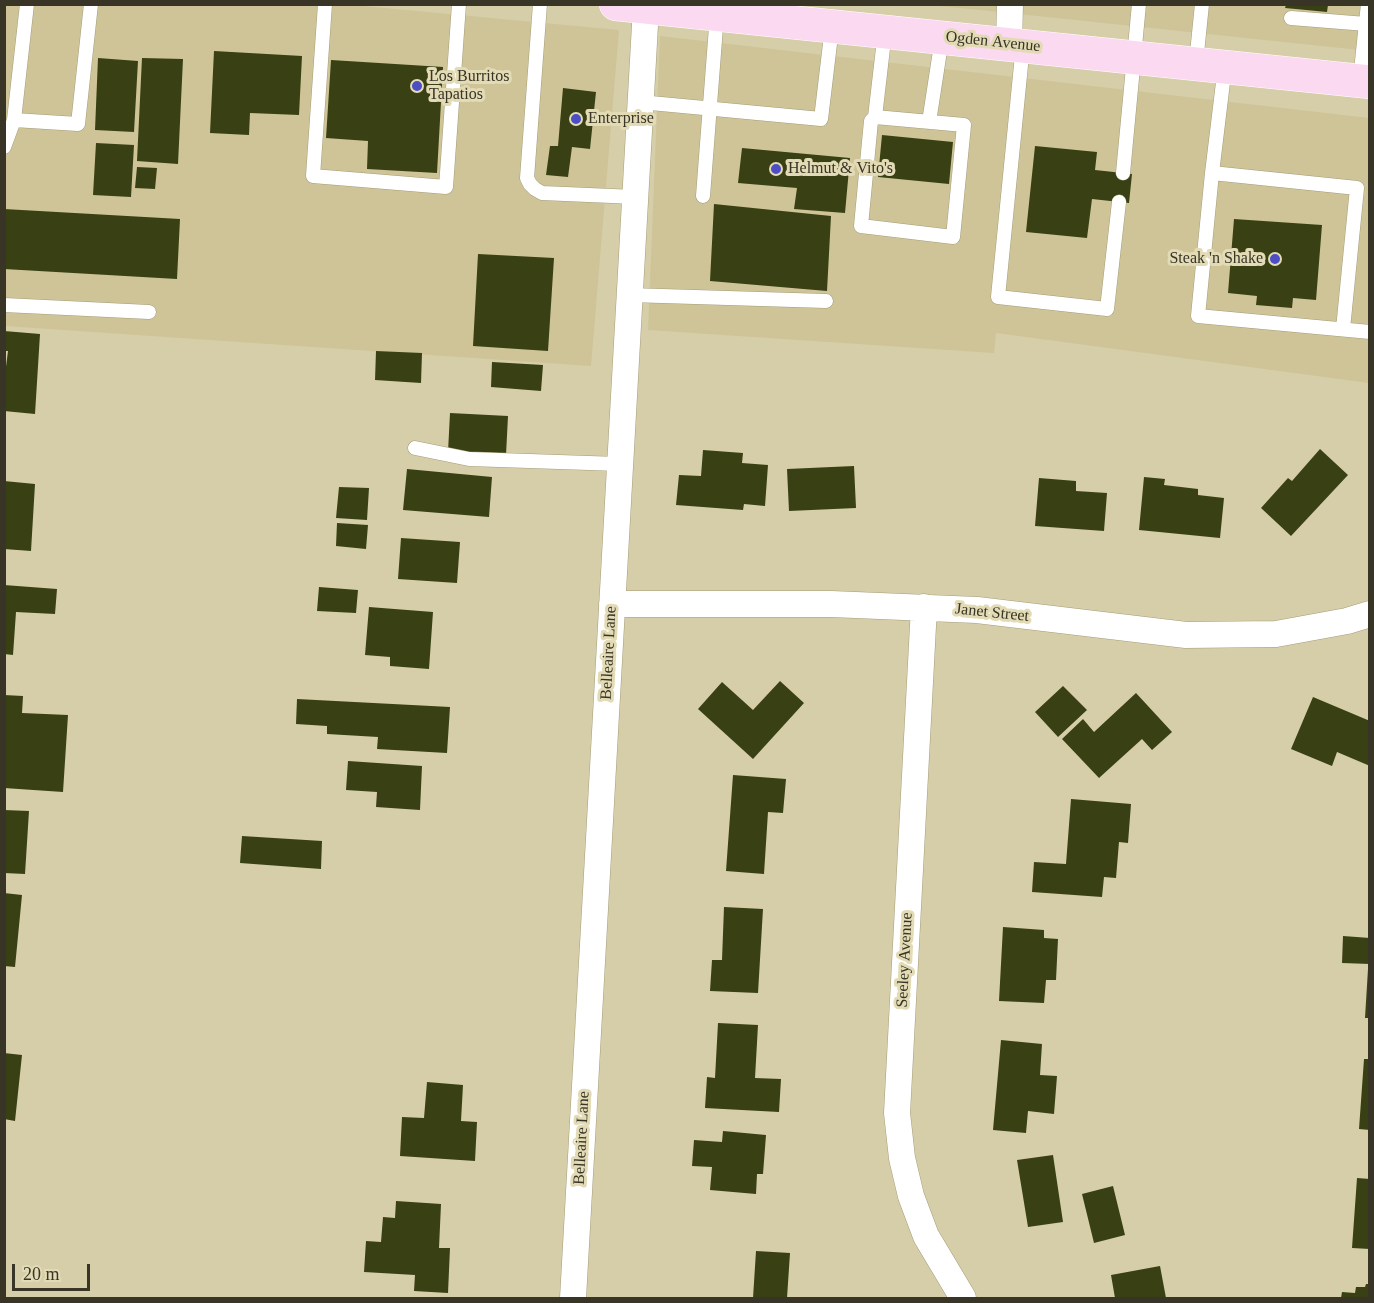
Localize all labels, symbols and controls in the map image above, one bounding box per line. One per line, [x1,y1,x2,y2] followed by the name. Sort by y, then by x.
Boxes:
[945,27,1041,57] street label: Ogden Avenue
[429,67,509,105] place label: Los Burritos Tapatios
[410,79,424,93] marker: Los Burritos Tapatios
[588,109,654,129] place label: Enterprise
[569,112,583,126] marker: Enterprise
[788,159,893,179] place label: Helmut & Vito's
[769,162,783,176] marker: Helmut & Vito's
[1169,249,1263,269] place label: Steak 'n Shake
[1268,252,1282,266] marker: Steak 'n Shake
[954,600,1030,626] street label: Janet Street
[597,606,621,700] street label: Belleaire Lane
[893,912,917,1008] street label: Seeley Avenue
[570,1091,594,1185] street label: Belleaire Lane
[15,1252,93,1290] scale bar
[23,1264,60,1284] text: 20 m

